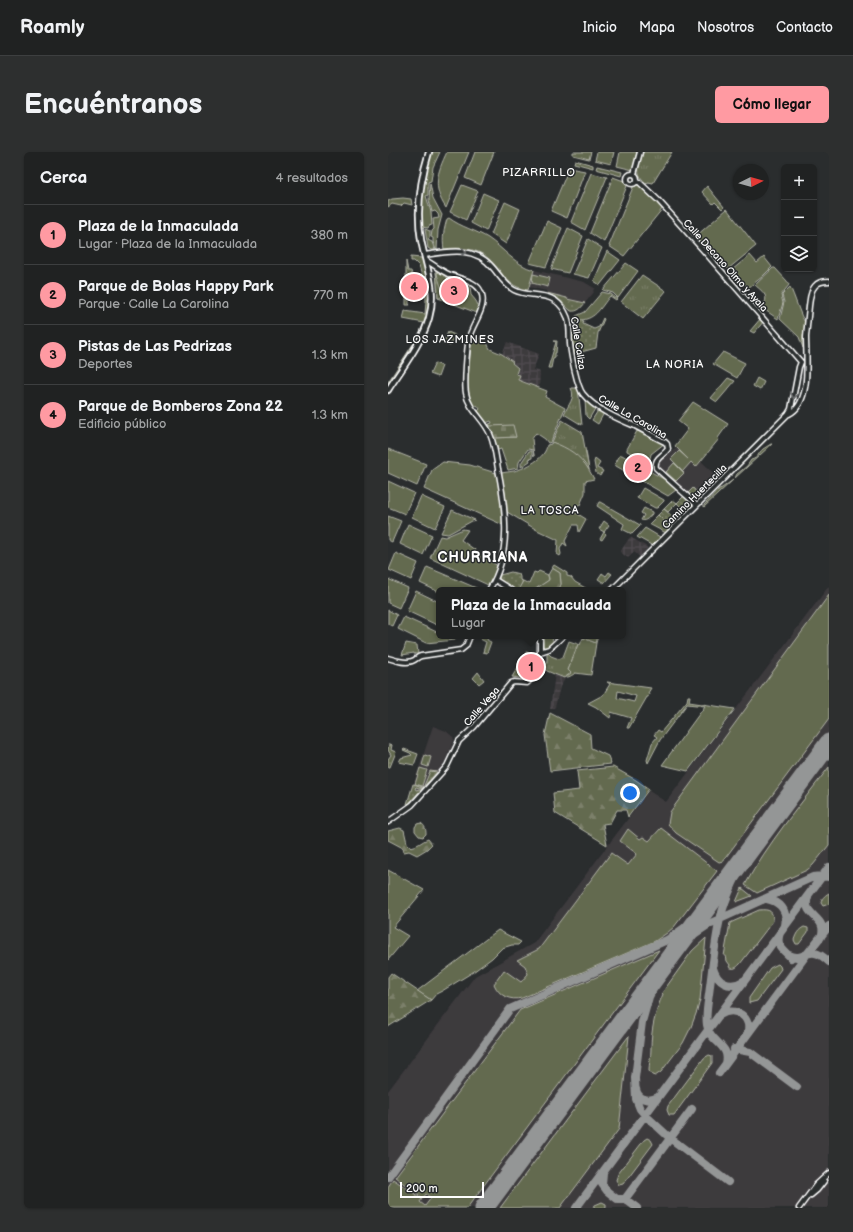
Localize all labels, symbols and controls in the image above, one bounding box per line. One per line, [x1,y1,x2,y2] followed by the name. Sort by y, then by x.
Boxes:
[20,16,84,39] text: Roamly
[583,19,617,36] text: Inicio
[639,19,675,36] text: Mapa
[697,19,754,36] text: Nosotros
[776,19,833,36] text: Contacto
[715,86,829,123] button: Cómo llegar
[24,88,202,121] text: Encuéntranos
[733,164,769,200] north arrow
[781,164,817,272] map controls
[781,164,817,200] button: +
[502,166,576,179] district label: PIZARRILLO
[40,168,87,188] text: Cerca
[276,170,348,186] text: 4 resultados
[781,200,817,236] button: −
[78,217,239,236] text: Plaza de la Inmaculada
[681,217,770,315] street label: Calle Decano Olmo y Ayala
[50,227,56,243] text: 1
[311,227,348,243] text: 380 m
[78,236,257,252] text: Lugar · Plaza de la Inmaculada
[781,236,817,272] button: layers
[461,247,467,256] one-way arrow
[401,272,427,302] pin: 4
[441,276,467,306] pin: 3
[78,277,274,296] text: Parque de Bolas Happy Park
[49,287,57,303] text: 2
[313,287,348,303] text: 770 m
[78,296,229,312] text: Parque · Calle La Carolina
[568,316,588,371] street label: Calle Caliza
[405,333,495,346] district label: LOS JAZMINES
[78,337,232,356] text: Pistas de Las Pedrizas
[49,347,57,363] text: 3
[312,347,348,363] text: 1.3 km
[78,356,133,372] text: Deportes
[646,358,704,371] district label: LA NORIA
[596,392,669,442] street label: Calle La Carolina
[790,393,798,399] one-way arrow
[78,397,283,416] text: Parque de Bomberos Zona 22
[49,407,57,423] text: 4
[312,407,348,423] text: 1.3 km
[78,416,166,432] text: Edificio público
[625,453,651,483] pin: 2
[660,462,730,531] street label: Camino Huertecilla
[520,504,580,517] district label: LA TOSCA
[438,549,528,566] district label: CHURRIANA
[436,587,626,639] popup
[451,596,611,615] text: Plaza de la Inmaculada
[451,615,485,631] text: Lugar
[518,652,544,682] pin: 1
[461,684,502,729] street label: Calle Vega
[620,783,640,803] your location
[400,1180,484,1199] scale bar
[406,1182,438,1195] text: 200 m

